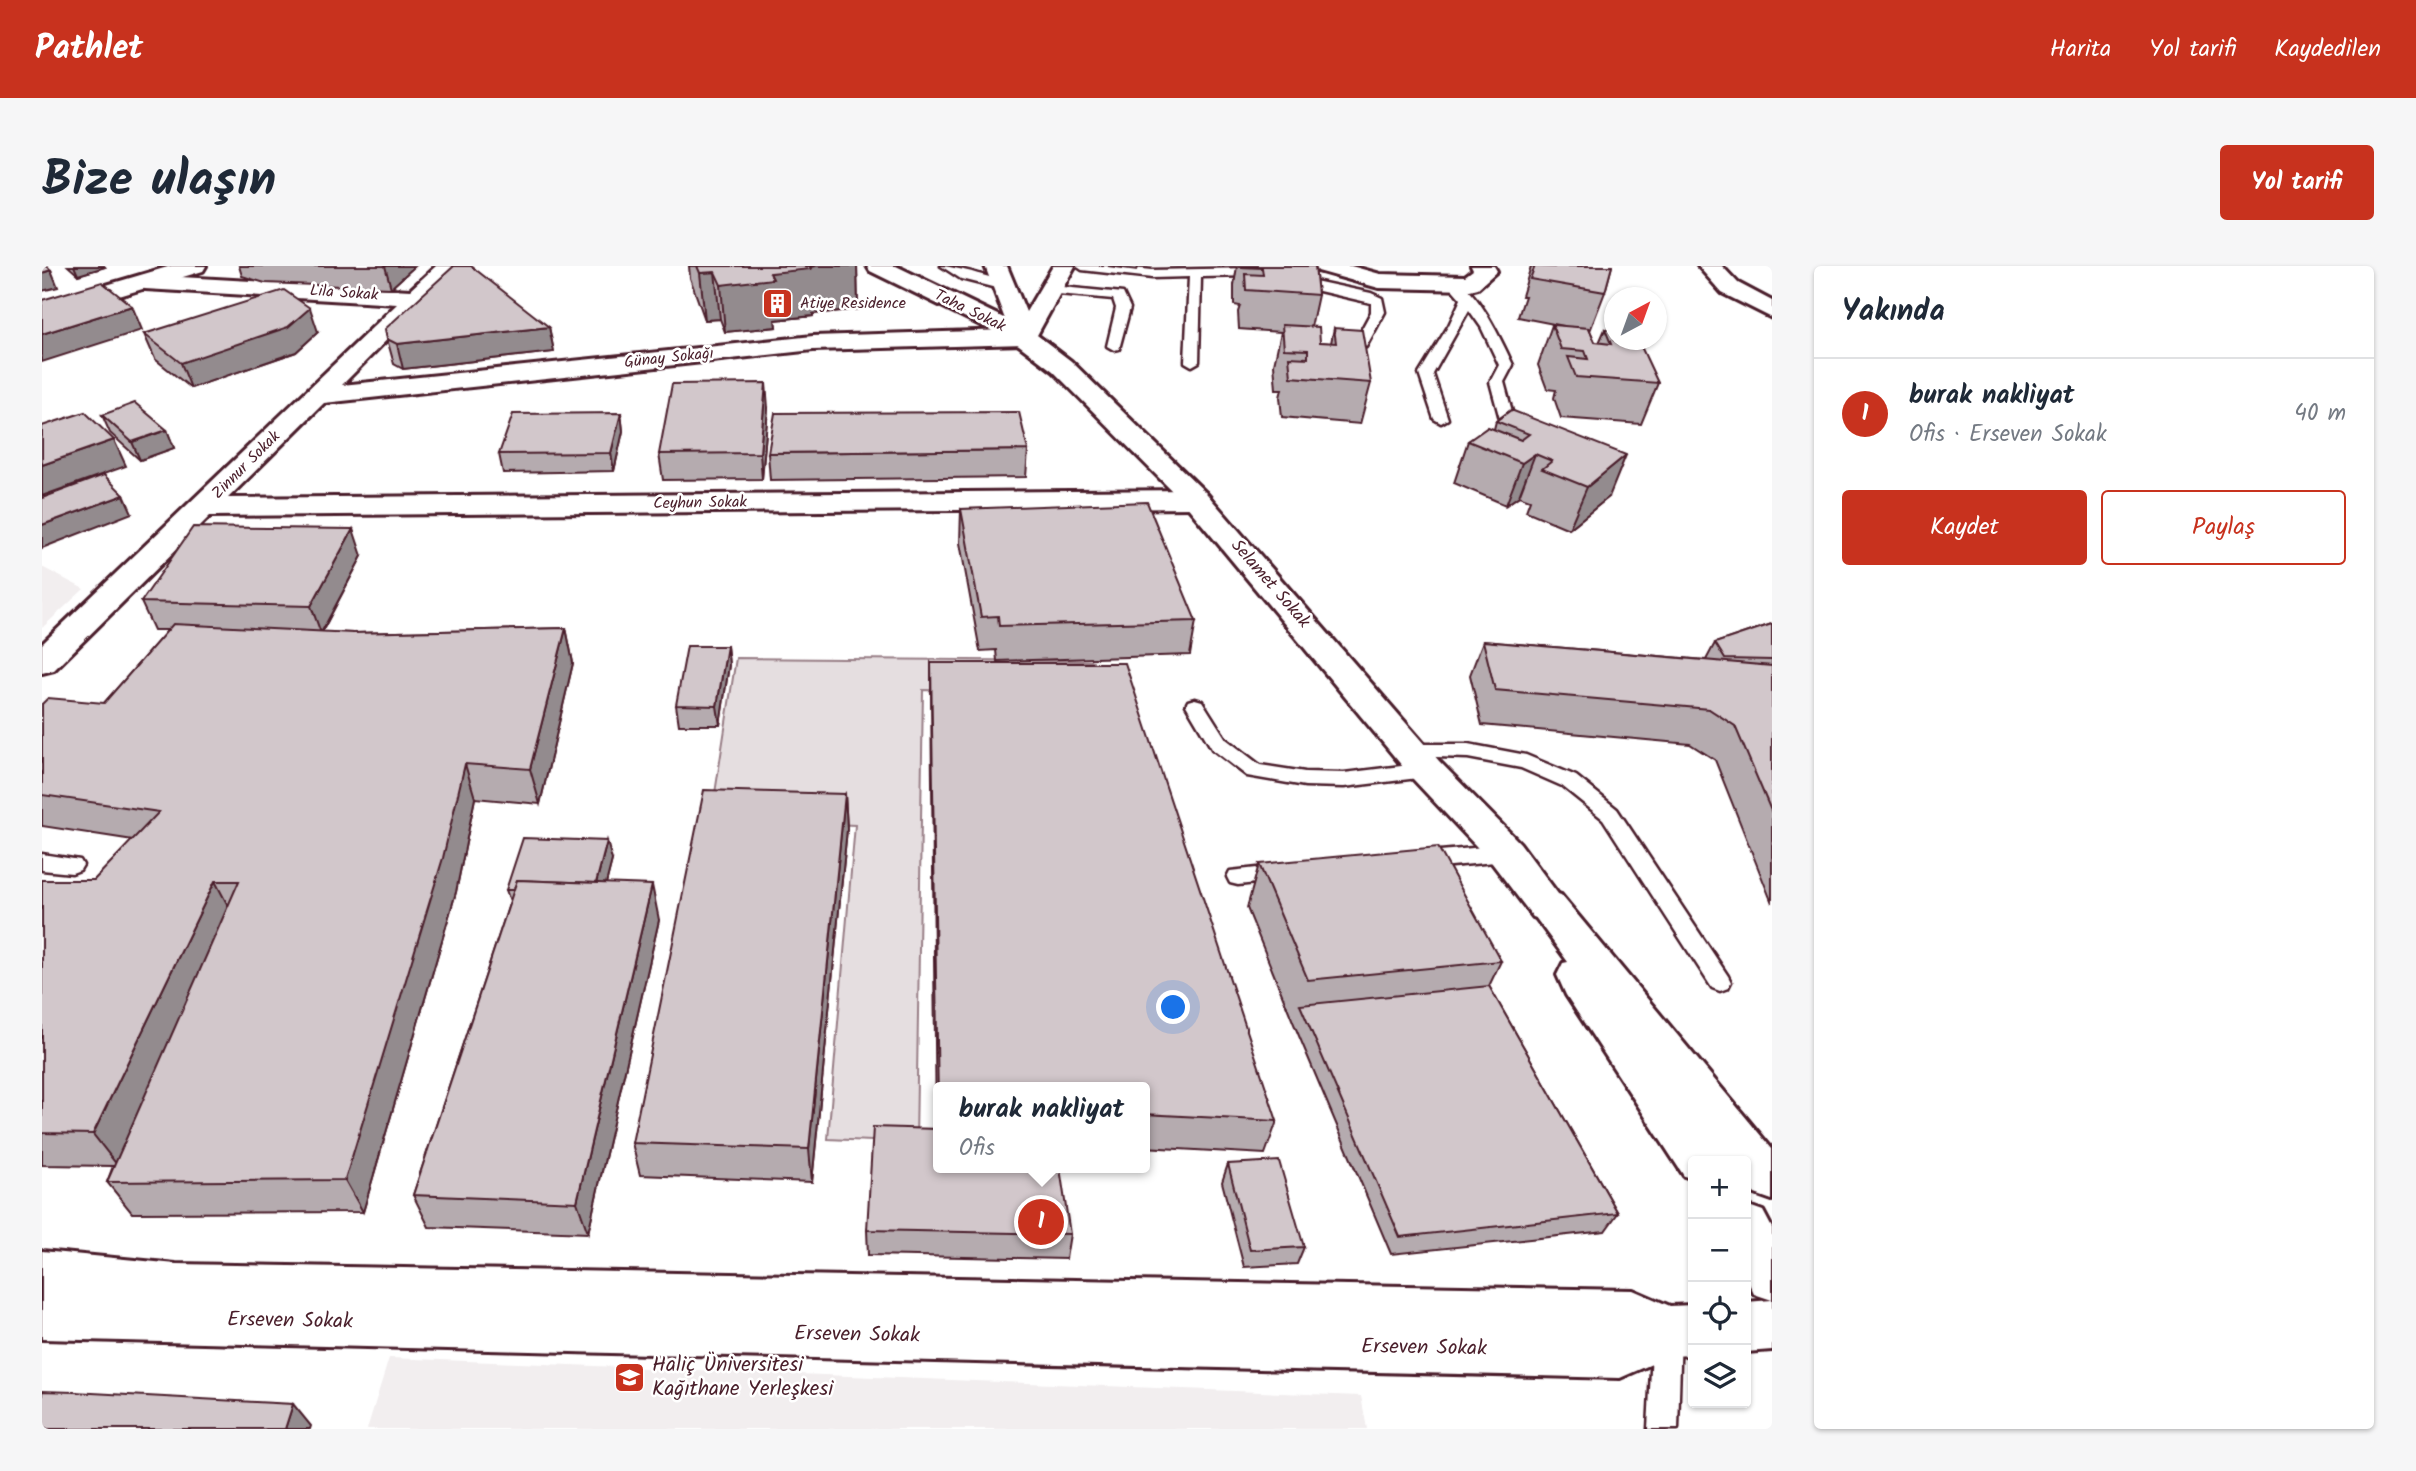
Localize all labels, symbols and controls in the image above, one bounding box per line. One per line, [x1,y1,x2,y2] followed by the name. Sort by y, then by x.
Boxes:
[35,23,143,76] text: Pathlet
[2050,30,2111,69] text: Harita
[2149,30,2236,69] text: Yol tarifi
[2274,30,2381,69] text: Kaydedilen
[42,143,276,221] text: Bize ulaşın
[2220,145,2374,220] button: Yol tarifi
[309,278,380,308] street label: Lila Sokak
[930,283,1010,339] street label: Taha Sokak
[760,286,794,320] building icon: Atiye Residence
[1604,287,1667,350] north arrow
[1842,288,1945,336] text: Yakında
[800,291,906,316] place label: Atiye Residence
[623,341,715,375] street label: Günay Sokağı
[1909,375,2075,417] text: burak nakliyat
[1862,396,1868,432] text: 1
[2294,396,2346,432] text: 40 m
[1909,417,2107,453] text: Ofis · Erseven Sokak
[206,425,286,505] street label: Zinnur Sokak
[653,490,748,516] street label: Ceyhun Sokak
[1842,490,2087,565] button: Kaydet
[2101,490,2346,565] button: Paylaş
[1223,533,1317,635] street label: Selamet Sokak
[1156,990,1190,1024] your location
[933,1082,1150,1173] popup
[959,1089,1124,1131] text: burak nakliyat
[959,1131,995,1167] text: Ofis
[1688,1156,1751,1408] map controls
[1688,1156,1751,1219] button: +
[1018,1196,1064,1248] pin: 1
[1688,1219,1751,1282] button: −
[1688,1282,1751,1345] button: locate
[227,1303,353,1339] street label: Erseven Sokak
[794,1317,920,1353] street label: Erseven Sokak
[1361,1330,1487,1366] street label: Erseven Sokak
[1688,1345,1751,1408] button: layers
[652,1349,834,1406] place label: Haliç Üniversitesi Kağıthane Yerleşkesi
[612,1360,646,1394] school or university icon: Haliç Üniversitesi Kağıthane Yerleşkesi

